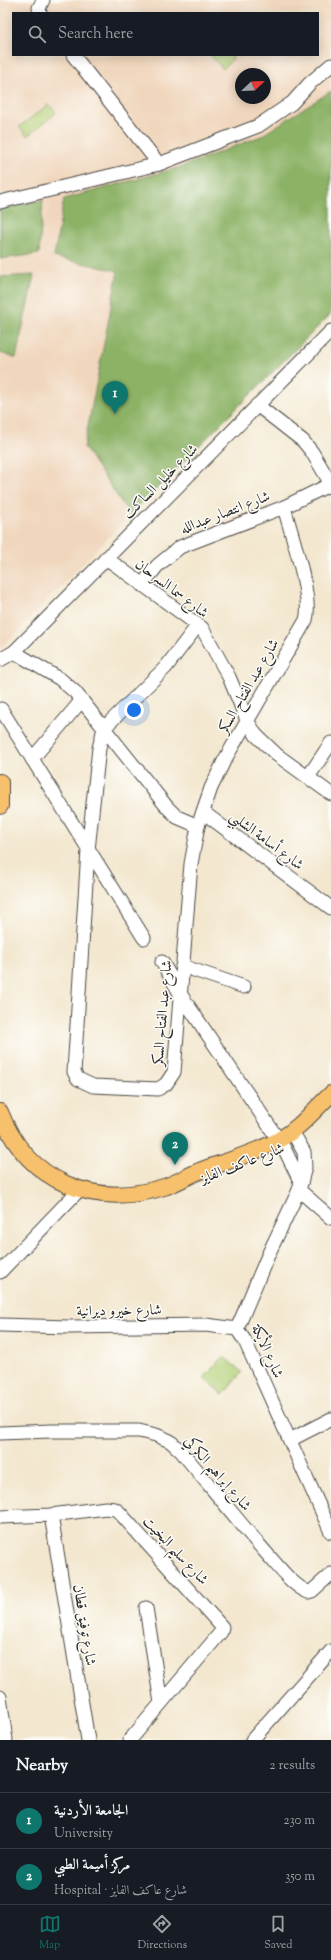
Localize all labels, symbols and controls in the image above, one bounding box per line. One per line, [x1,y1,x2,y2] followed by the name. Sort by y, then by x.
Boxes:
[12,12,319,56] search box
[26,23,48,45] icon: search
[58,24,133,45] text: Search here
[235,68,271,104] north arrow
[102,381,128,414] pin: 1
[119,440,204,525] street label: شارع خليل الساكت
[178,487,274,541] street label: شارع انتصار عبدالله
[129,555,212,625] street label: شارع سما السرحان
[213,635,286,740] street label: شارع عبد الفتاح السكر
[124,700,144,720] your location
[224,805,309,878] street label: شارع أسامة الشلبي
[148,959,180,1069] street label: شارع عبد الفتاح السكر
[162,1132,188,1165] pin: 2
[195,1139,288,1192] street label: شارع عاكف الفايز
[76,1300,162,1324] street label: شارع خيرو ديرانية
[244,1320,290,1382] street label: شارع الأيكة
[176,1431,256,1518] street label: شارع إبراهيم الكركي
[135,1512,213,1592] street label: شارع سليم البخيت
[66,1583,100,1668] street label: شارع توفيق قطان
[16,1754,68,1778] text: Nearby
[270,1757,315,1775] text: 2 results
[54,1801,128,1822] text: الجامعة الأردنية
[27,1812,31,1830] text: 1
[283,1812,315,1830] text: 230 m
[54,1825,113,1843] text: University
[54,1855,130,1876] text: مركز أميمة الطبي
[26,1868,32,1886] text: 2
[285,1868,315,1886] text: 350 m
[54,1882,187,1900] text: Hospital · شارع عاكف الفايز
[39,1913,61,1953] tab: Map
[138,1913,187,1953] tab: Directions
[264,1913,292,1953] tab: Saved

